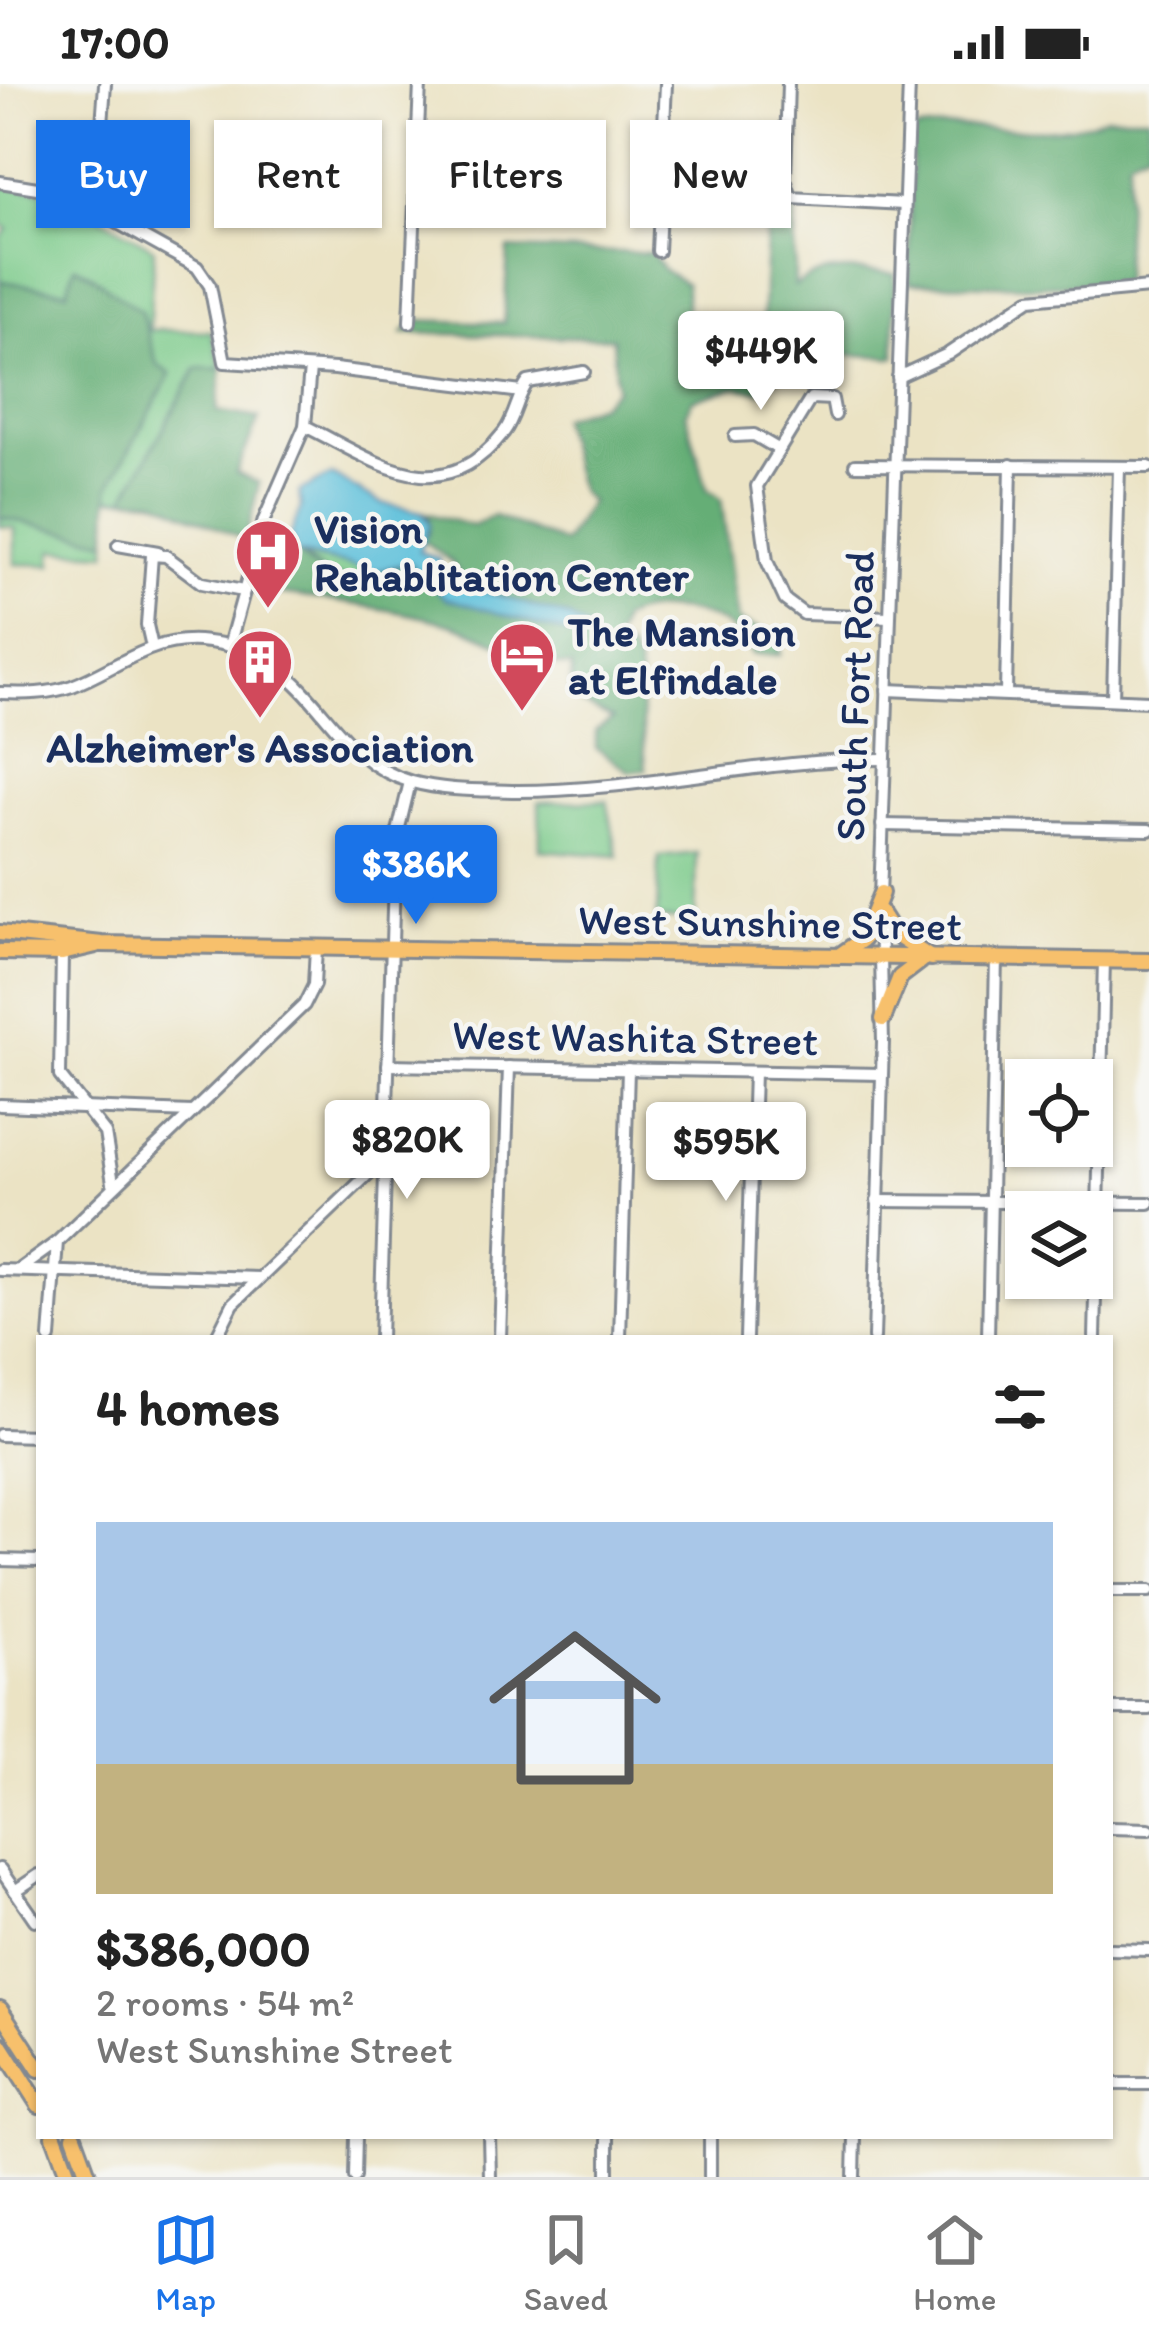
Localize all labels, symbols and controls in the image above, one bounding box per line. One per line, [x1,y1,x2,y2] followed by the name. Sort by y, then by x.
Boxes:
[60,15,170,69] text: 17:00
[36,120,190,228] chip: Buy
[214,120,382,228] chip: Rent
[406,120,606,228] chip: Filters
[630,120,791,228] chip: New
[677,311,845,413] pin: $449K
[705,326,817,373] text: $449K
[314,503,690,602] place label: Vision Rehablitation Center
[233,517,303,611] hospital icon: Vision Rehablitation Center
[824,550,885,842] street label: South Fort Road
[567,606,796,705] place label: The Mansion at Elfindale
[487,620,557,714] hotel icon: The Mansion at Elfindale
[225,627,295,721] building icon: Alzheimer's Association
[47,722,474,773] place label: Alzheimer's Association
[332,825,500,927] pin: $386K
[362,840,470,887] text: $386K
[578,894,962,951] street label: West Sunshine Street
[452,1009,818,1066] street label: West Washita Street
[1005,1059,1113,1299] map controls
[1005,1059,1113,1167] button: locate
[323,1100,491,1202] pin: $820K
[642,1102,810,1204] pin: $595K
[352,1115,462,1162] text: $820K
[673,1117,779,1164] text: $595K
[1005,1191,1113,1299] button: layers
[987,1374,1053,1440] icon: filters
[96,1377,280,1438] text: 4 homes
[467,1600,683,1816] icon: home
[96,1918,311,1979] text: $386,000
[96,1979,354,2026] text: 2 rooms · 54 m²
[96,2026,453,2073] text: West Sunshine Street
[153,2207,219,2318] tab: Map
[524,2207,608,2318] tab: Saved
[913,2207,996,2318] tab: Home

